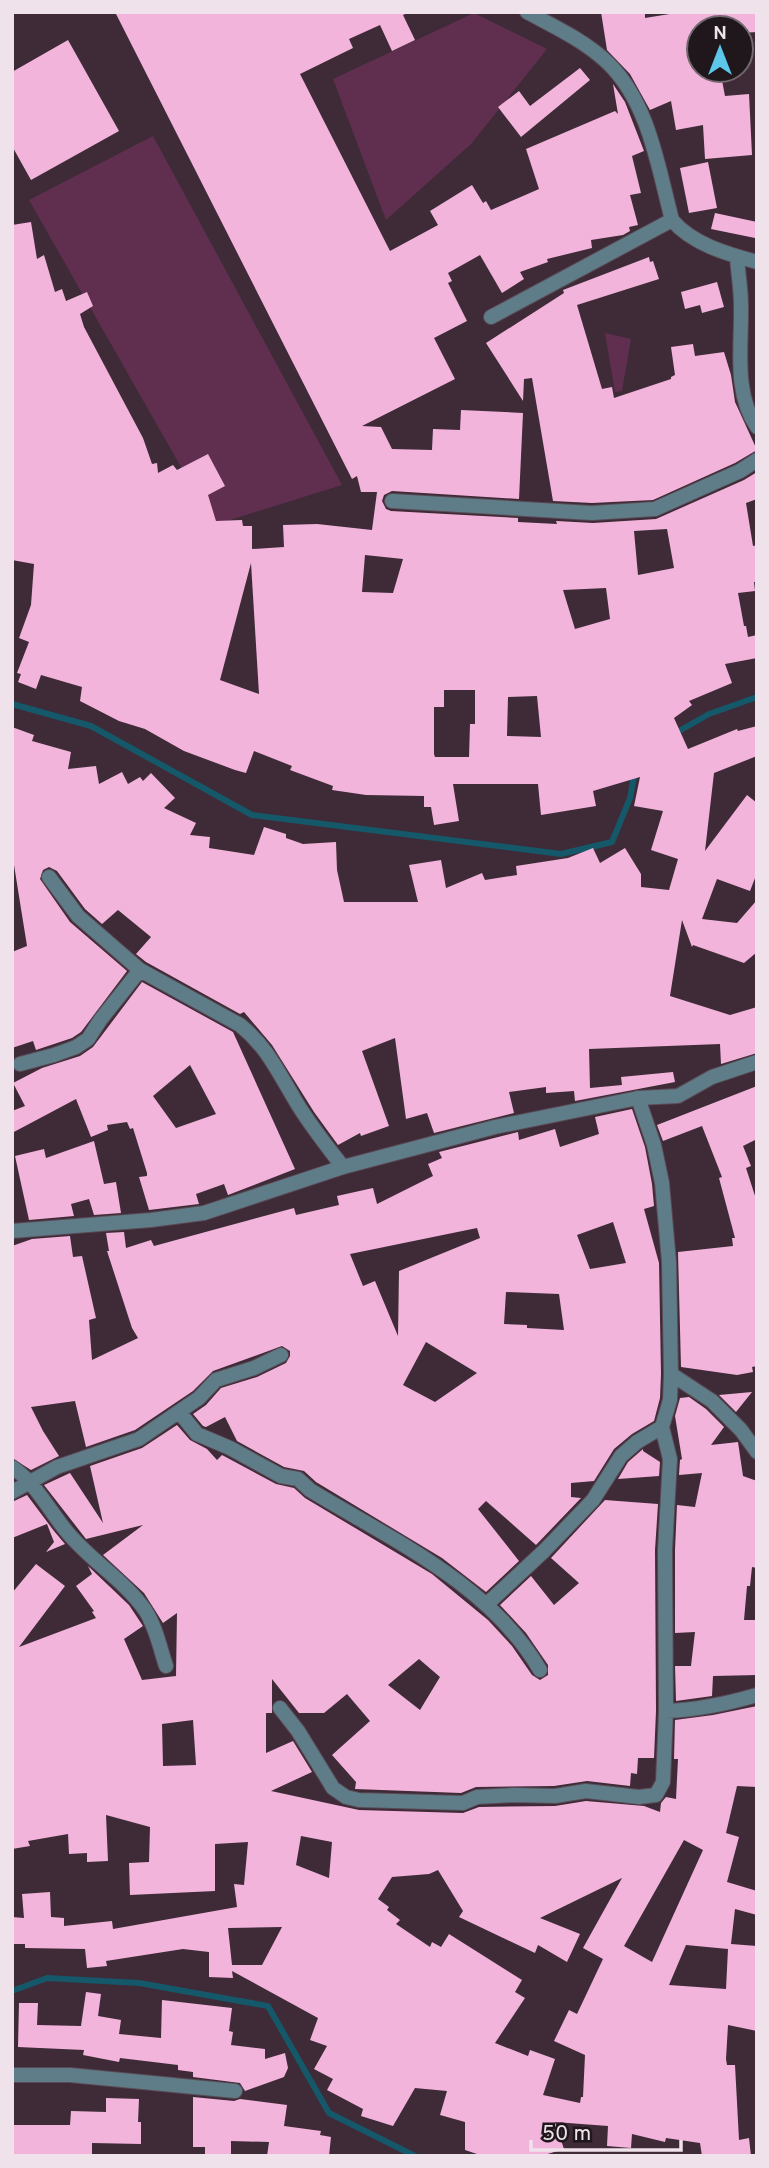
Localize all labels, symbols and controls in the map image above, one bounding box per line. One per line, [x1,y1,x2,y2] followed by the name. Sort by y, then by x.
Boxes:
[685,14,755,84] north arrow
[713,22,727,46] text: N
[531,2108,682,2152] scale bar
[542,2121,591,2148] text: 50 m

